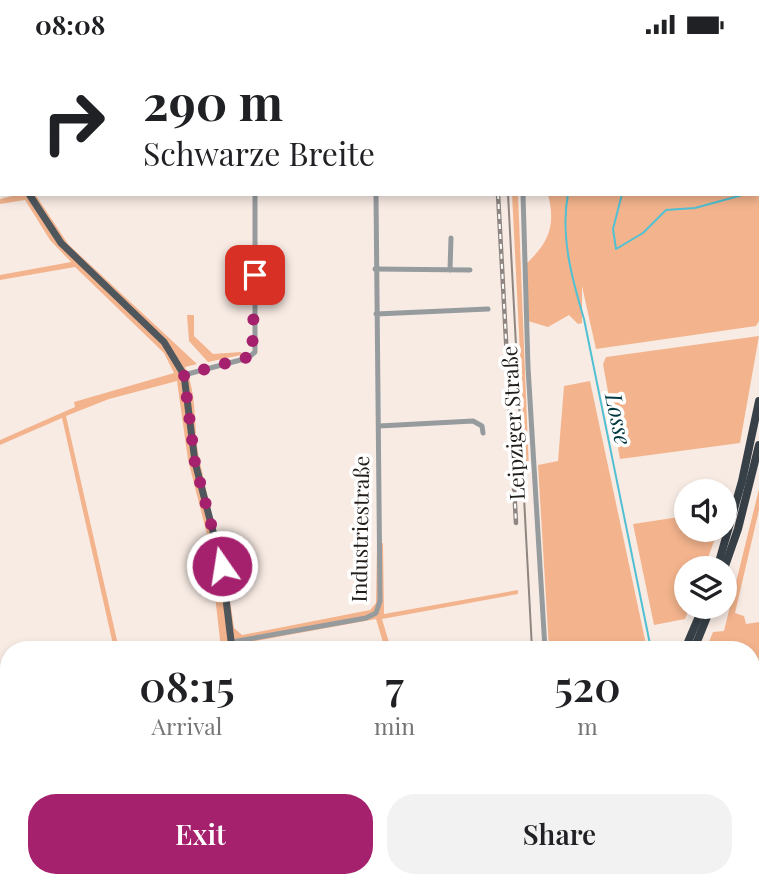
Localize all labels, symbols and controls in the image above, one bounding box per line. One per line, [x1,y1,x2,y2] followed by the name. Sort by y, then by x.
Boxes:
[35,7,105,42] text: 08:08
[143,68,283,133] text: 290 m
[28,77,119,168] icon: right
[143,131,375,174] text: Schwarze Breite
[225,245,285,305] pin
[236,256,274,294] icon: arrive
[494,345,530,501] street label: Leipziger Straße
[599,389,640,448] water label: Losse
[344,455,374,602] street label: Industriestraße
[674,479,737,619] map controls
[674,479,737,542] button: sound
[185,529,259,603] position arrow
[674,556,737,619] button: layers
[139,657,235,713] text: 08:15
[385,657,404,713] text: 7
[554,657,621,713] text: 520
[152,710,222,741] text: Arrival
[374,710,415,741] text: min
[577,710,598,741] text: m
[28,794,373,874] button: Exit
[387,794,732,874] button: Share

